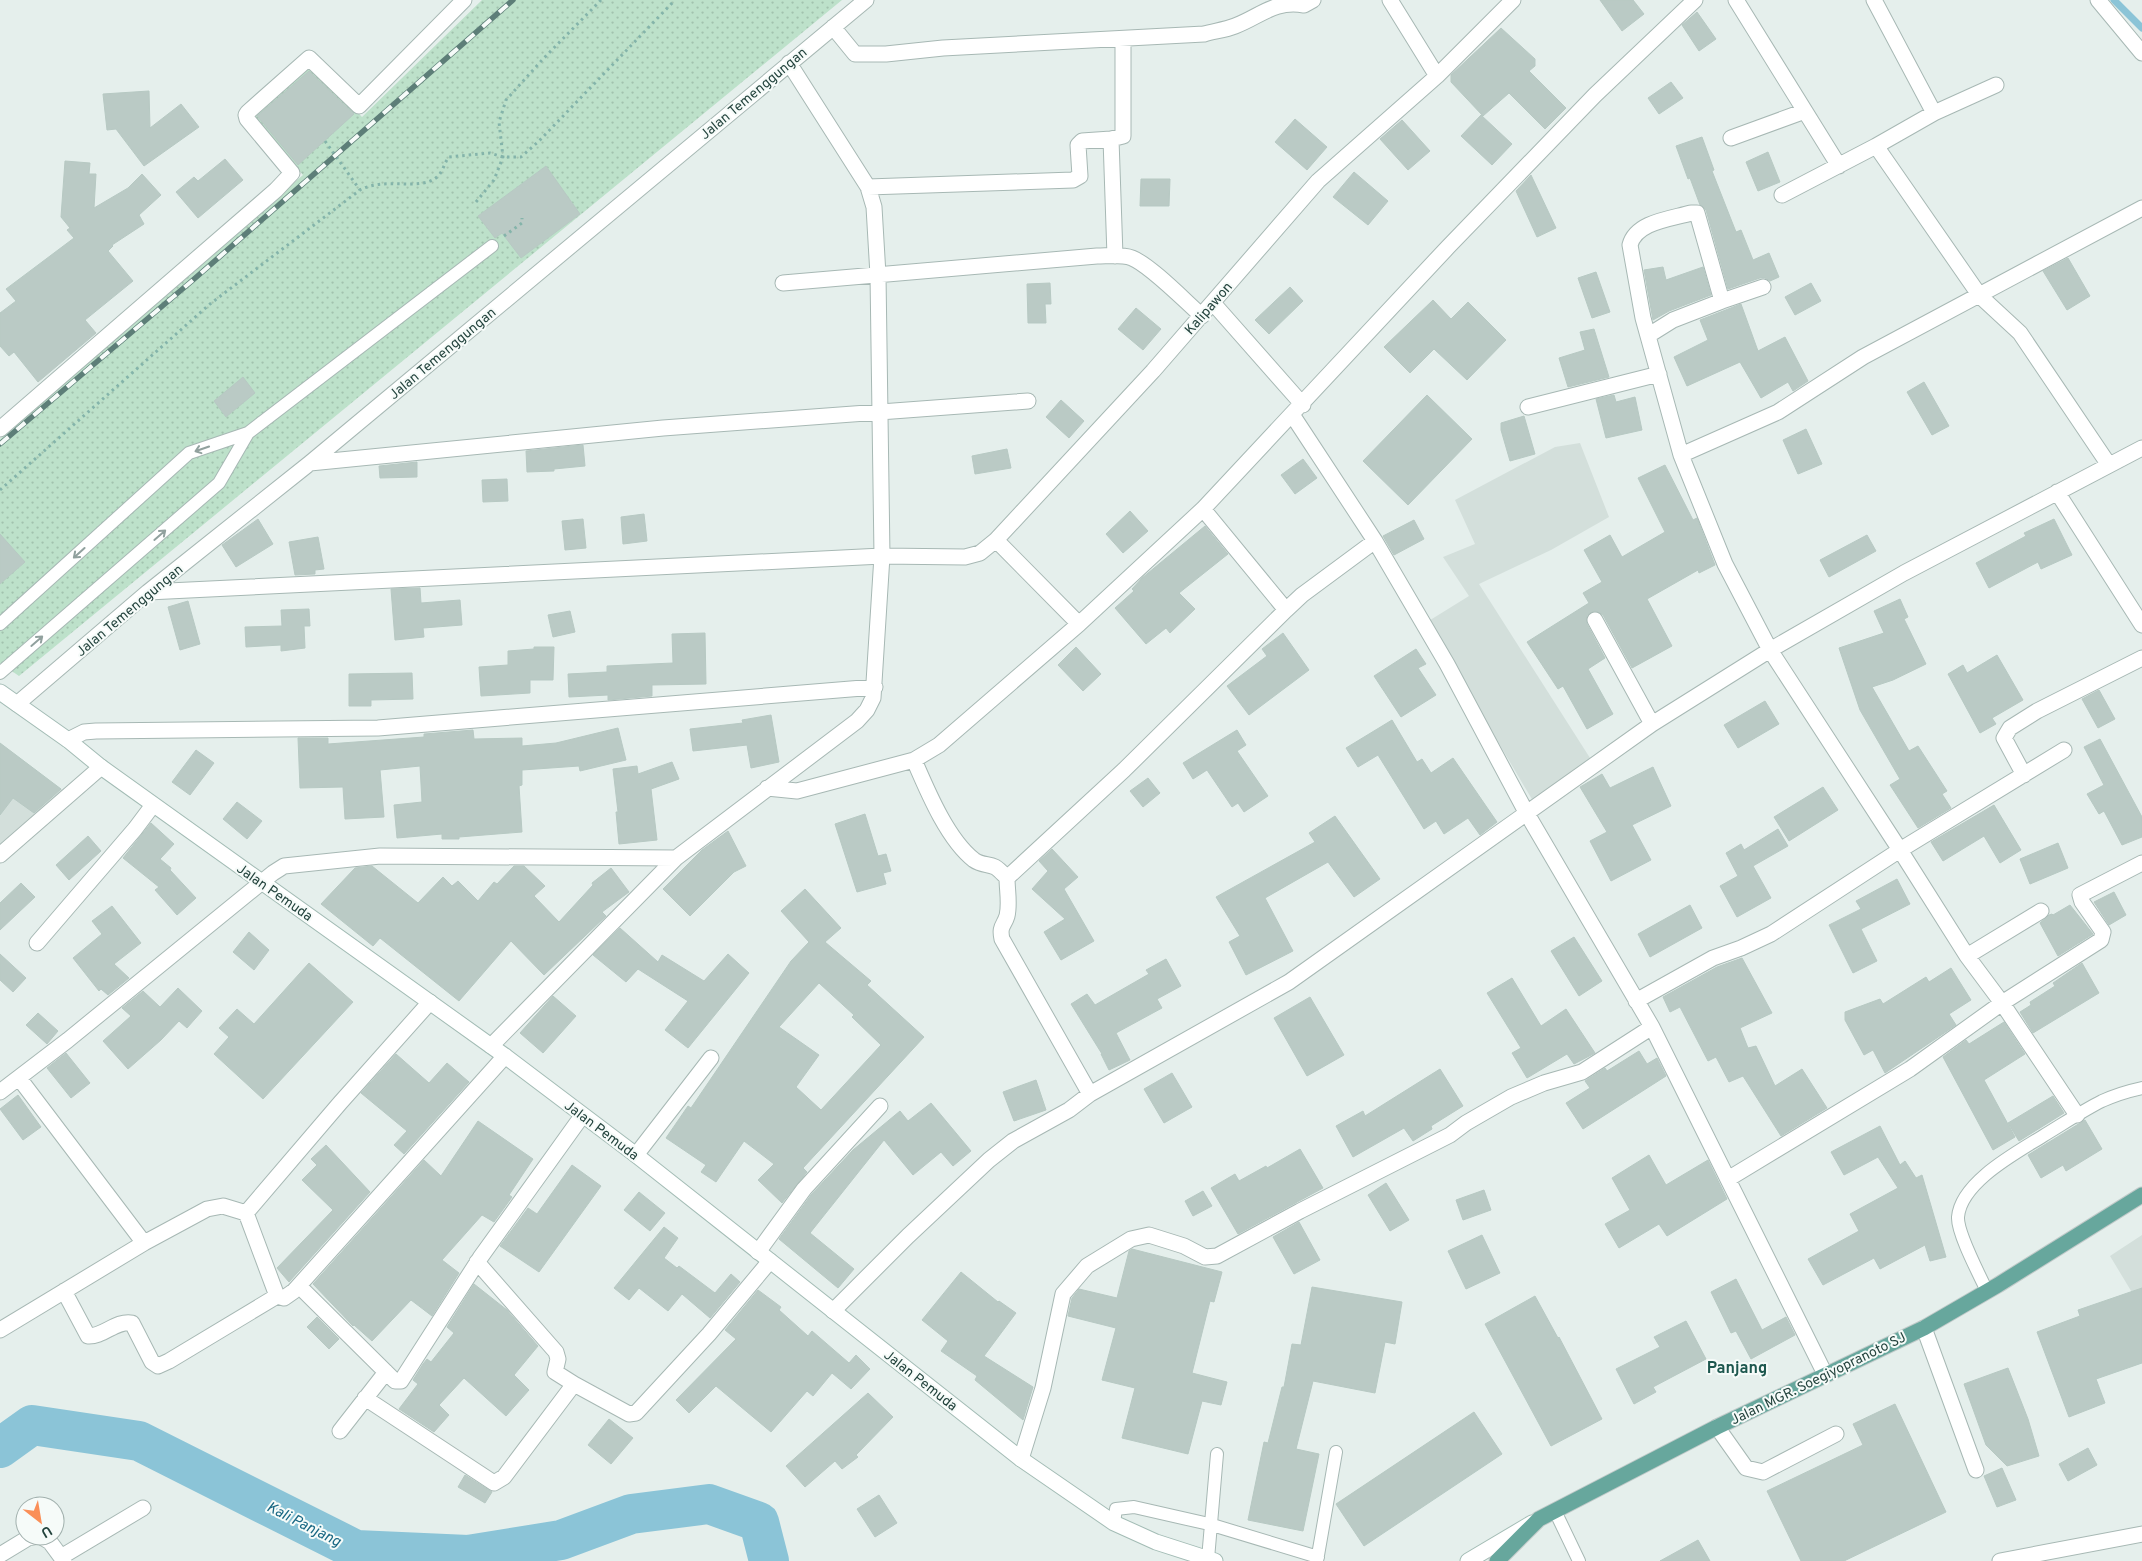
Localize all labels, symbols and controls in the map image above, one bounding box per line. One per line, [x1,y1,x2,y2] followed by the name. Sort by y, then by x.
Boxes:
[697,44,811,144] street label: Jalan Temenggungan
[1182,279,1237,339] street label: Kalipawon
[386,304,500,404] street label: Jalan Temenggungan
[195,445,211,454] one-way arrow
[153,529,166,540] one-way arrow
[72,547,85,559] one-way arrow
[73,561,187,661] street label: Jalan Temenggungan
[30,635,43,647] one-way arrow
[233,861,315,926] street label: Jalan Pemuda
[561,1098,642,1165] street label: Jalan Pemuda
[1728,1329,1909,1429] street label: Jalan MGR. Soegiyopranoto SJ
[880,1347,960,1415] street label: Jalan Pemuda
[1707,1359,1767,1379] district label: Panjang
[15,1496,65,1546] north arrow
[263,1499,344,1553] water label: Kali Panjang
[37,1521,55,1541] text: U

